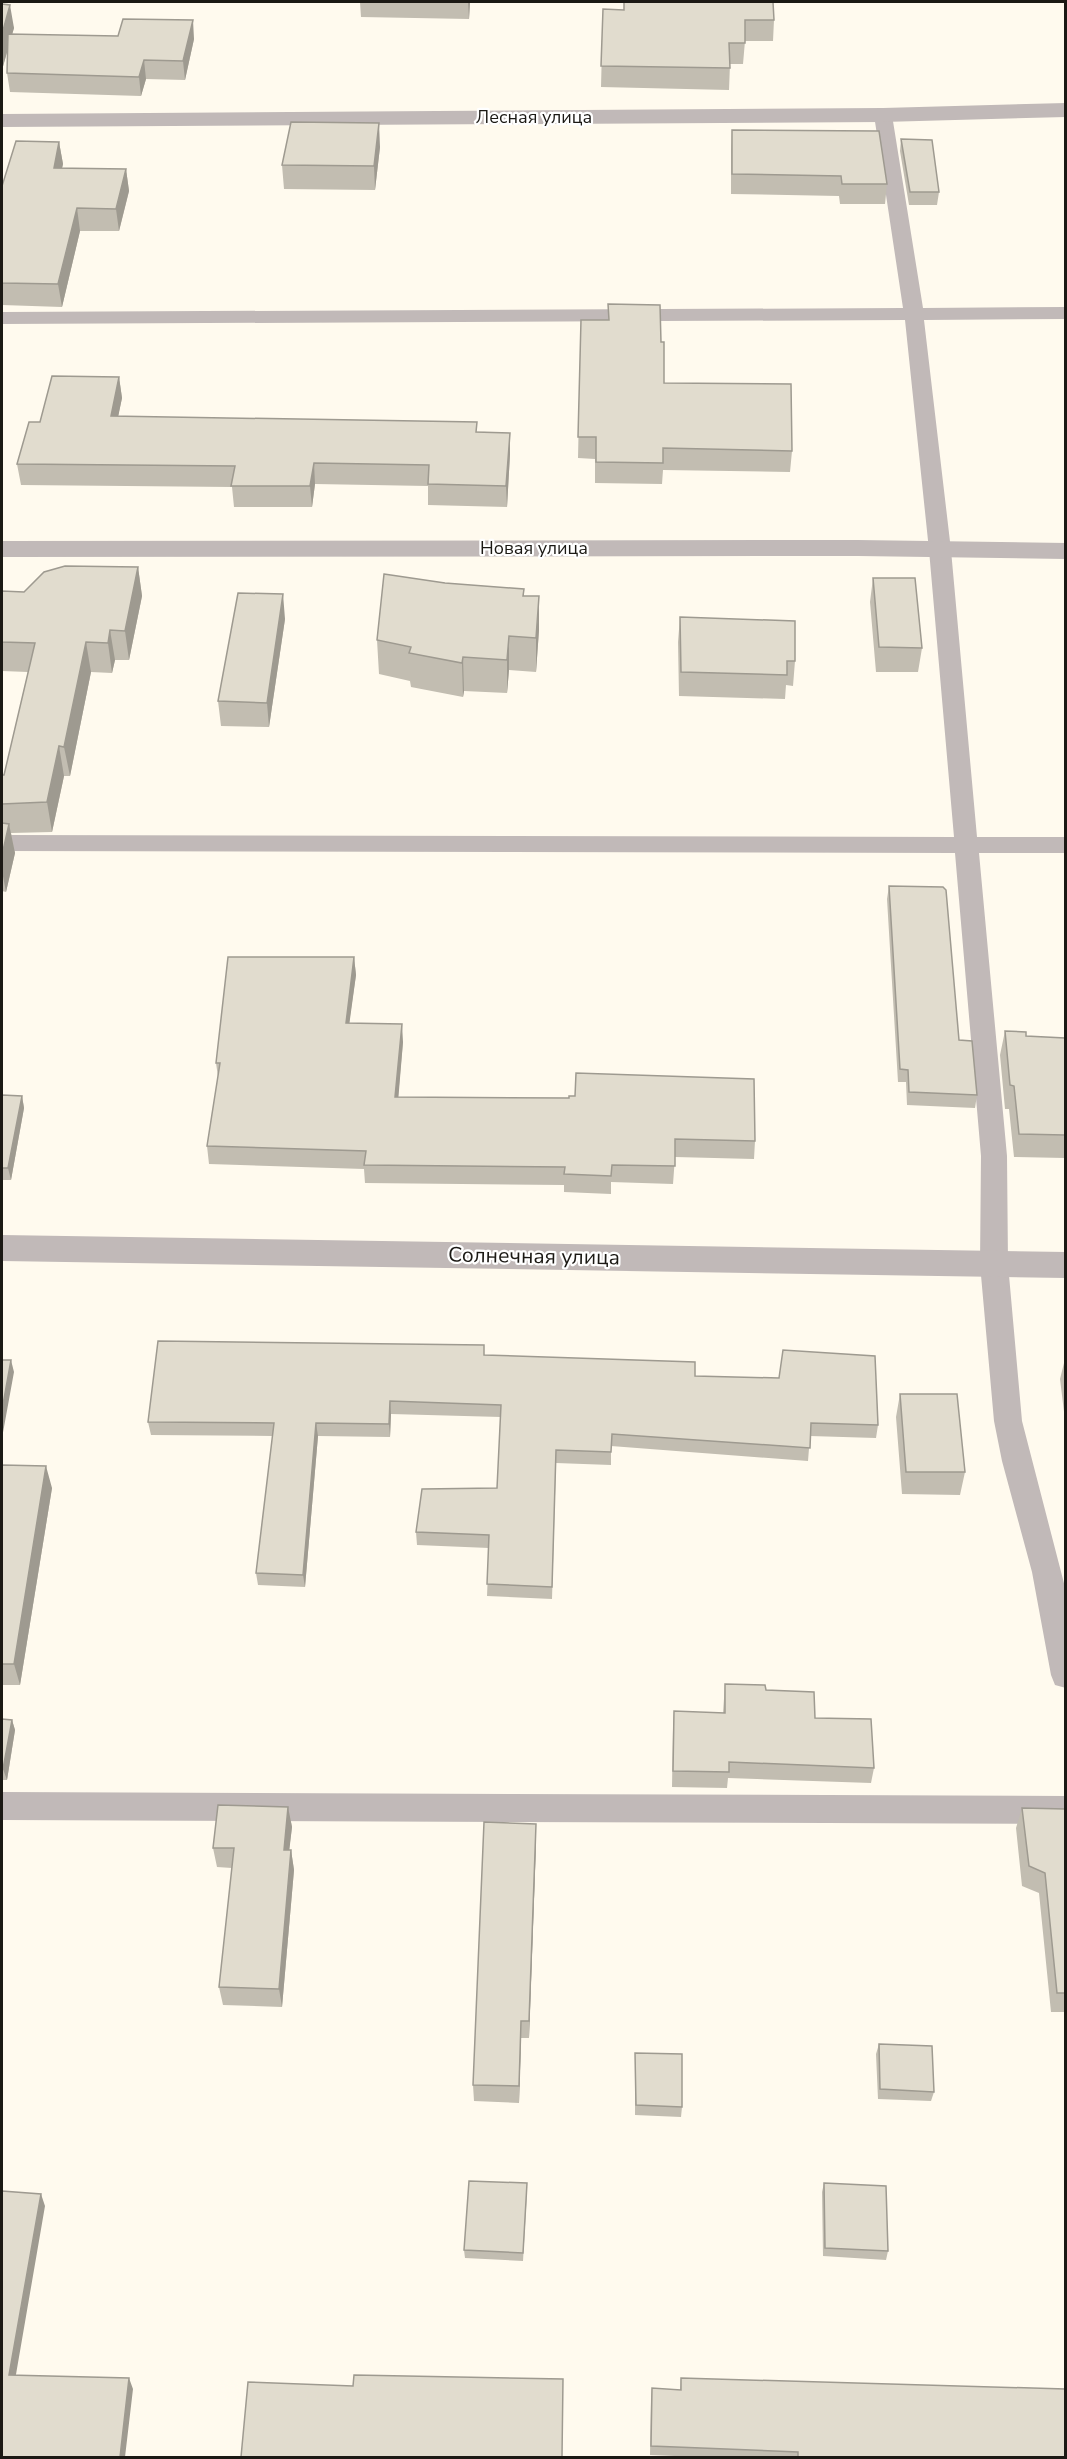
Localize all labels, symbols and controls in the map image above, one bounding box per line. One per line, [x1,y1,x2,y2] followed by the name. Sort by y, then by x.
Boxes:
[476,105,592,129] street label: Лесная улица
[480,536,588,560] street label: Новая улица
[448,1241,620,1271] street label: Солнечная улица

